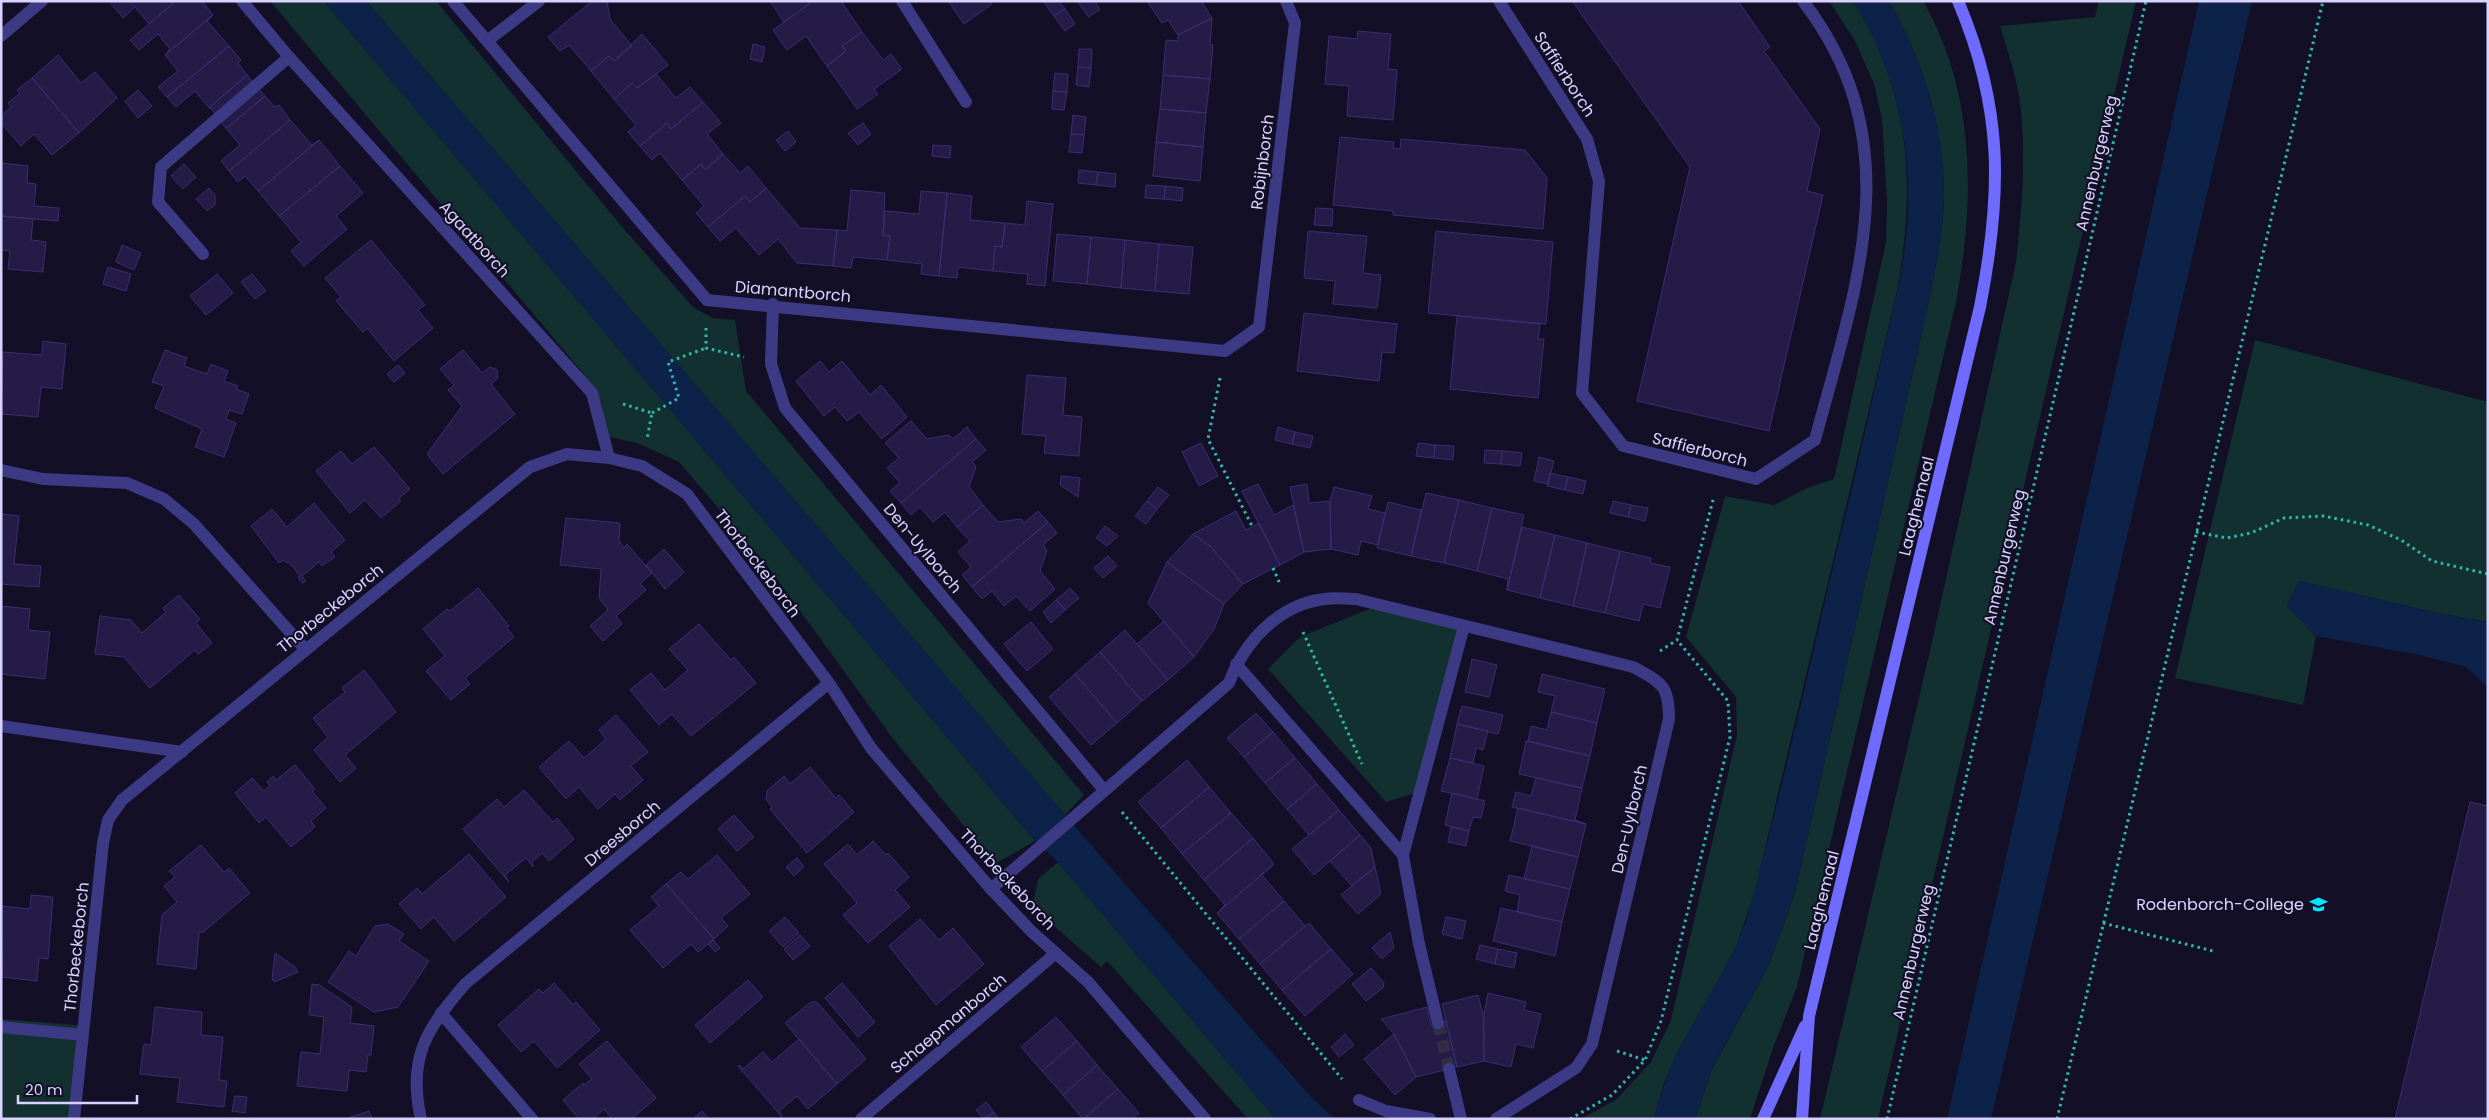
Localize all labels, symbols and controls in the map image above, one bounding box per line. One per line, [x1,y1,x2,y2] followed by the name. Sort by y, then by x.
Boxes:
[1528,27,1601,121] street label: Saffierborch
[2070,93,2123,233] street label: Annenburgerweg
[1245,113,1280,211] street label: Robijnborch
[434,196,515,283] street label: Agaatborch
[734,275,852,308] street label: Diamantborch
[1650,427,1750,472] street label: Saffierborch
[1893,454,1940,558] street label: Laaghemaal
[1978,487,2031,627] street label: Annenburgerweg
[878,498,967,598] street label: Den-Uylborch
[709,504,806,622] street label: Thorbeckeborch
[272,558,388,658] street label: Thorbeckeborch
[1606,762,1653,876] street label: Den-Uylborch
[580,795,665,872] street label: Dreesborch
[955,824,1061,935] street label: Thorbeckeborch
[1798,848,1845,952] street label: Laaghemaal
[58,881,95,1013] street label: Thorbeckeborch
[1887,882,1940,1022] street label: Annenburgerweg
[2136,893,2304,916] place label: Rodenborch-College
[2308,894,2328,914] school or university icon: Rodenborch-College
[885,968,1011,1079] street label: Schaepmanborch
[18,1072,136,1104] scale bar
[25,1079,63,1100] text: 20 m

